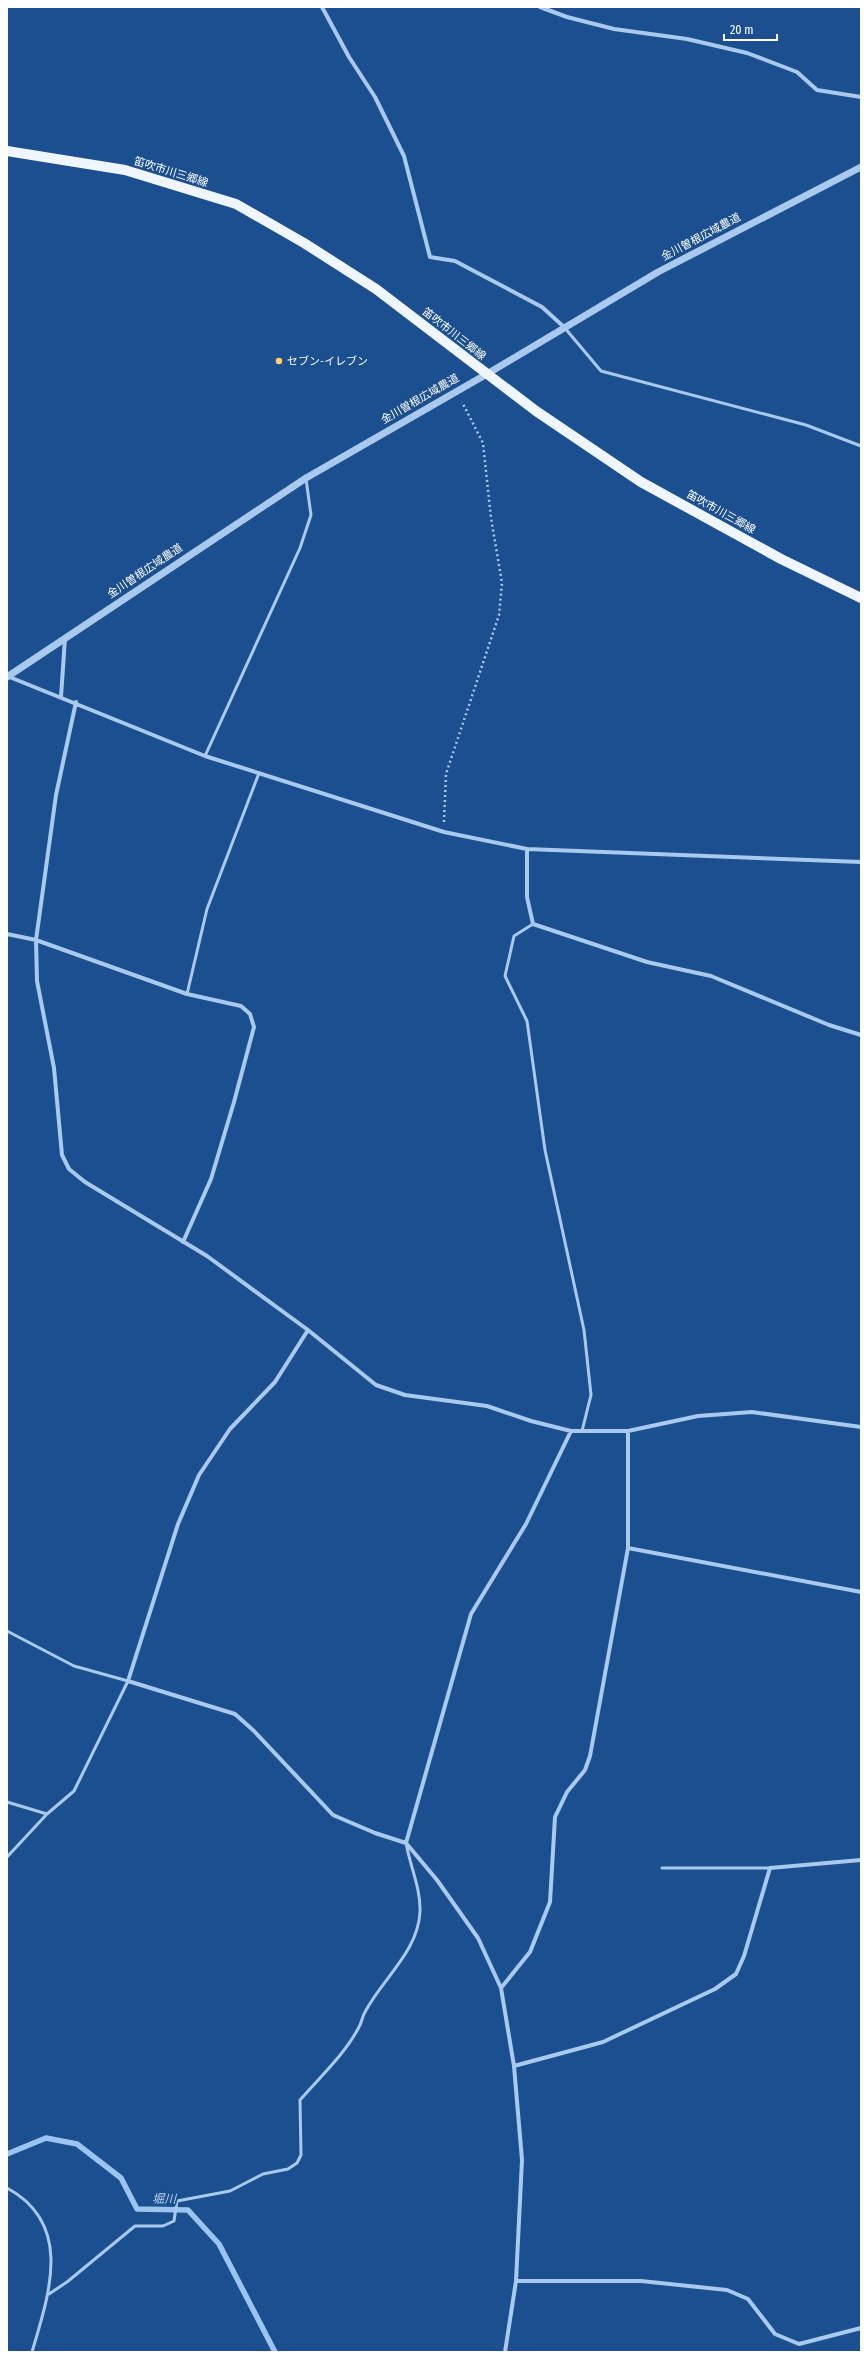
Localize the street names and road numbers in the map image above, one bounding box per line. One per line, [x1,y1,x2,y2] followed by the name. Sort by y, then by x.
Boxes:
[132,155,210,189] street label: 笛吹市川三郷線
[659,211,743,263] street label: 金川曽根広域農道
[420,305,488,363] street label: 笛吹市川三郷線
[379,371,461,427] street label: 金川曽根広域農道
[684,488,758,536] street label: 笛吹市川三郷線
[105,541,185,601] street label: 金川曽根広域農道

